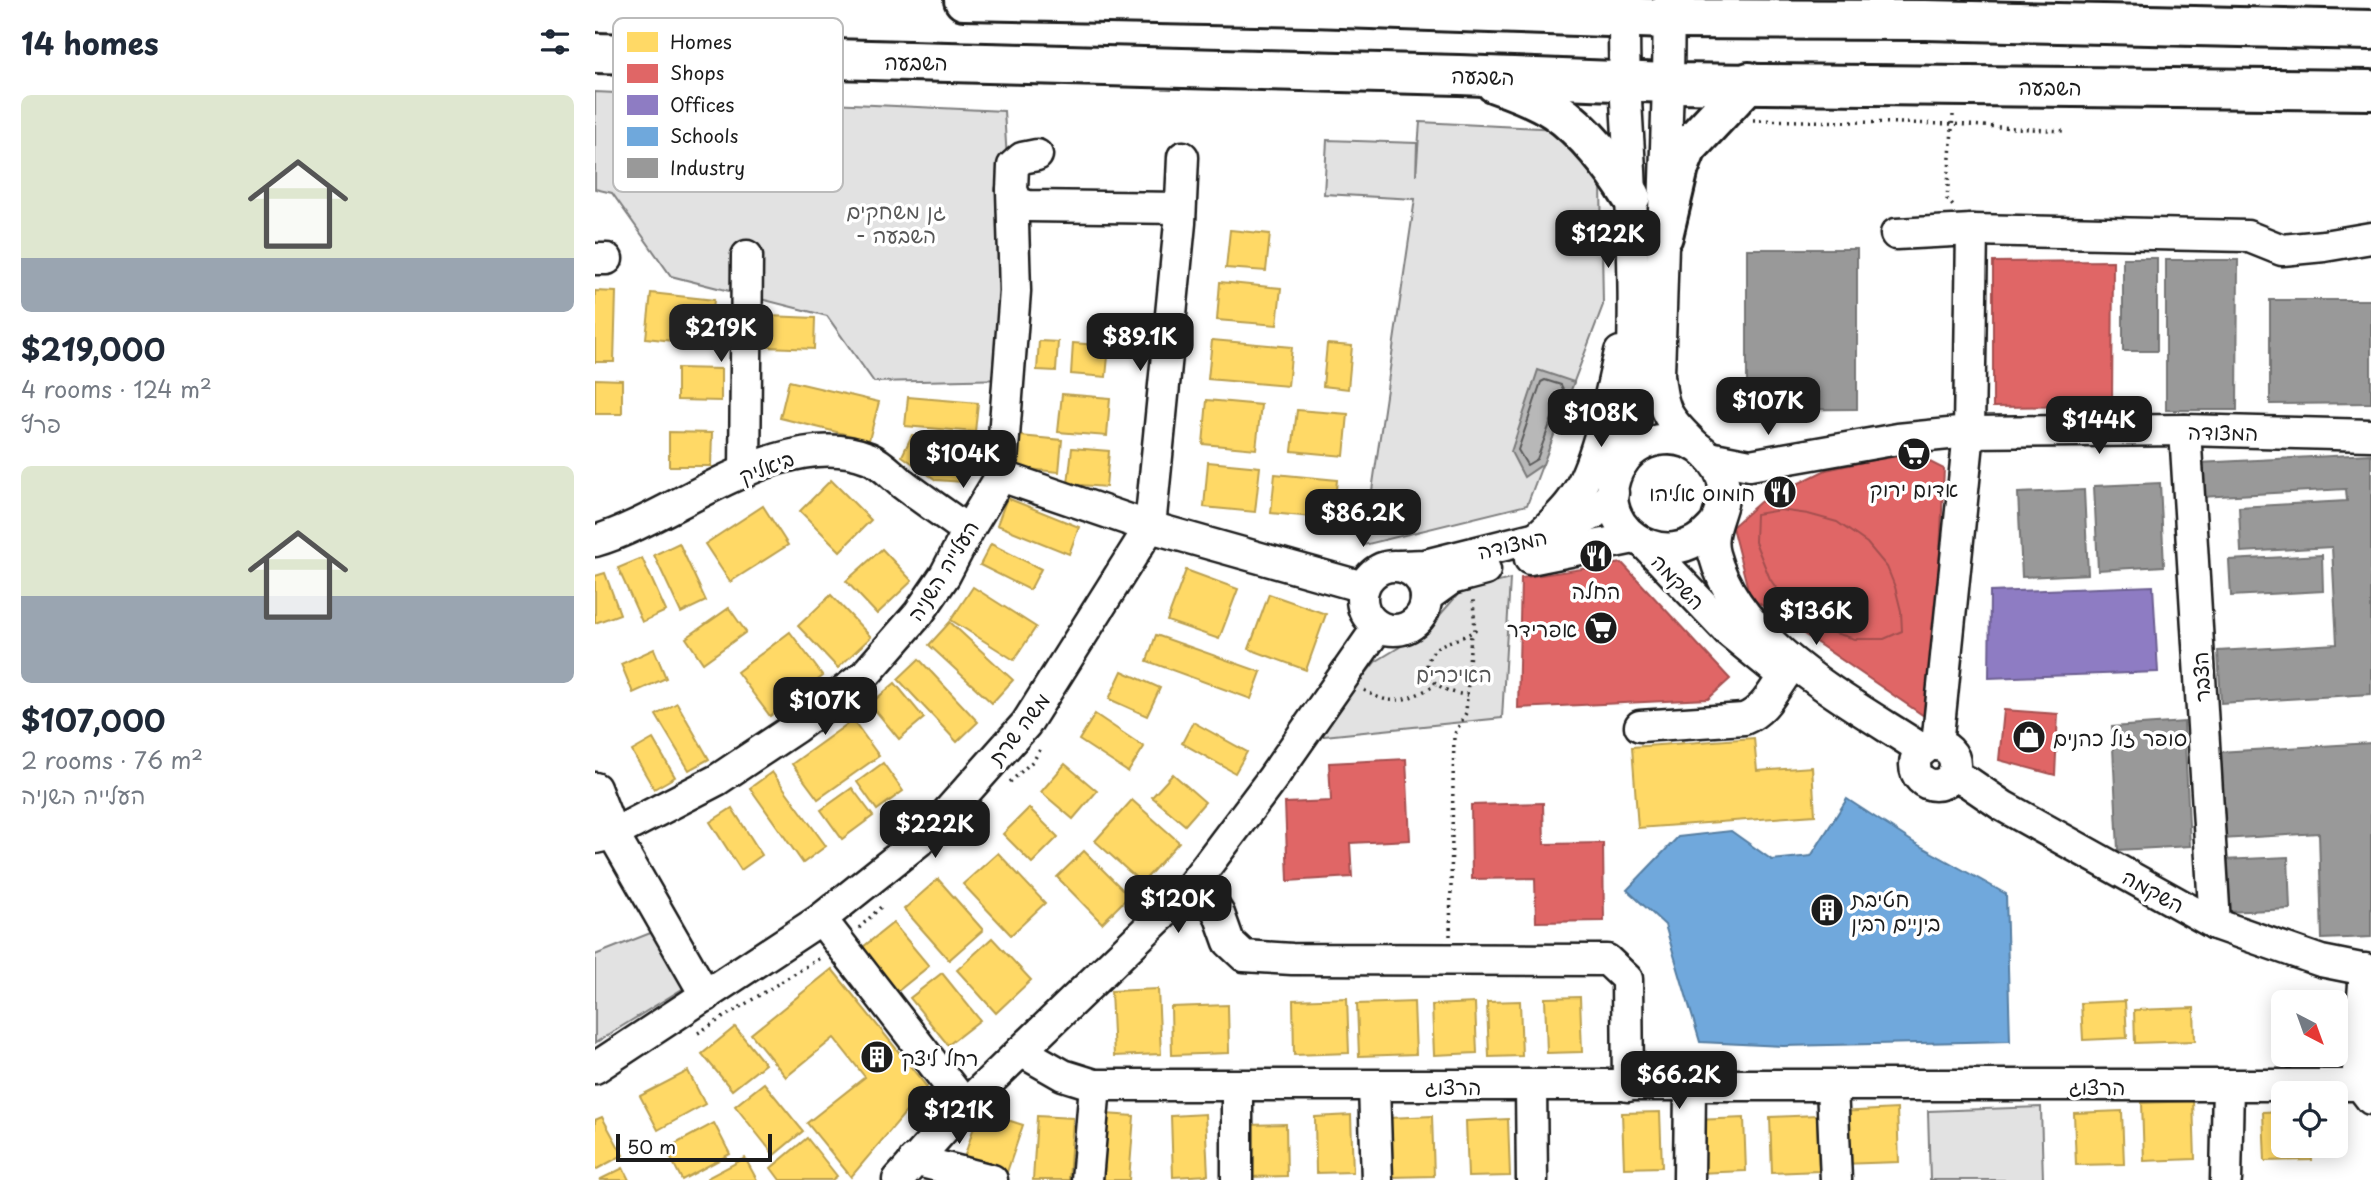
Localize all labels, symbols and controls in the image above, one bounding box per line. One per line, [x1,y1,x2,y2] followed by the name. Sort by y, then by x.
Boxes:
[613,18,843,192] legend
[21,20,159,65] text: 14 homes
[536,23,574,61] icon: filters
[670,27,732,55] text: Homes
[884,44,948,78] street label: השבעה
[670,58,724,86] text: Shops
[1451,58,1515,92] street label: השבעה
[2018,69,2082,103] street label: השבעה
[670,90,735,118] text: Offices
[670,121,738,149] text: Schools
[235,141,361,267] icon: home
[670,153,745,181] text: Industry
[846,194,946,250] park label: גן משחקים - השבעה
[1559,210,1657,270] pin: $122K
[1571,215,1645,250] text: $122K
[672,304,770,364] pin: $219K
[685,309,757,344] text: $219K
[1083,314,1197,373] pin: $89.1K
[1103,318,1177,353] text: $89.1K
[21,326,165,371] text: $219,000
[21,371,212,406] text: 4 rooms · 124 m²
[1719,378,1817,437] pin: $107K
[1732,382,1804,417] text: $107K
[1552,390,1650,449] pin: $108K
[1564,394,1638,429] text: $108K
[2050,396,2148,456] pin: $144K
[2062,401,2136,436] text: $144K
[21,406,61,441] text: פרץ
[2187,414,2259,448] street label: המצודה
[914,430,1012,490] pin: $104K
[926,435,1000,470] text: $104K
[1895,435,1933,473] supermarket icon: אדום ירוק
[734,441,798,491] street label: ביאליק
[1870,472,1958,504] place label: אדום ירוק
[1761,473,1799,511] restaurant icon: חומוס אליהו
[1649,476,1755,508] place label: חומוס אליהו
[1306,490,1420,549] pin: $86.2K
[1321,494,1405,529] text: $86.2K
[235,512,361,638] icon: home
[898,513,986,627] street label: העלייה השניה
[1474,519,1550,567] street label: המצודה
[1577,537,1615,575] restaurant icon: החלה
[1645,546,1713,616] street label: השקמה
[1571,574,1621,606] place label: החלה
[1767,588,1865,647] pin: $136K
[1779,592,1853,627] text: $136K
[1582,609,1620,647] supermarket icon: אפרידר
[1507,612,1577,644] place label: אפרידר
[2183,651,2217,703] street label: הצבר
[1416,657,1492,689] park label: האיכרים
[776,678,874,737] pin: $107K
[789,682,861,717] text: $107K
[979,685,1056,772] street label: משה שרת
[21,697,166,742] text: $107,000
[2010,718,2048,756] shop icon: סופר זול כהנים
[2053,721,2187,753] place label: סופר זול כהנים
[21,742,203,777] text: 2 rooms · 76 m²
[21,777,145,812] text: העלייה השניה
[886,800,984,860] pin: $222K
[896,805,974,840] text: $222K
[2117,860,2191,920] street label: השקמה
[1129,876,1227,935] pin: $120K
[1140,880,1216,915] text: $120K
[1850,882,1940,938] place label: חטיבת ביניים רבין
[1808,891,1846,929] building icon: חטיבת ביניים רבין
[2271,990,2349,1068] north arrow
[2271,990,2348,1158] map controls
[858,1038,896,1076] building icon: רחל ליצק
[901,1041,978,1073] place label: רחל ליצק
[1622,1052,1736,1111] pin: $66.2K
[1637,1056,1721,1091] text: $66.2K
[1425,1070,1481,1102] street label: הרצוג
[2069,1070,2125,1102] street label: הרצוג
[2271,1081,2348,1158] button: locate
[910,1086,1008,1146] pin: $121K
[924,1091,994,1126] text: $121K
[616,1131,772,1163] scale bar
[627,1132,676,1160] text: 50 m

